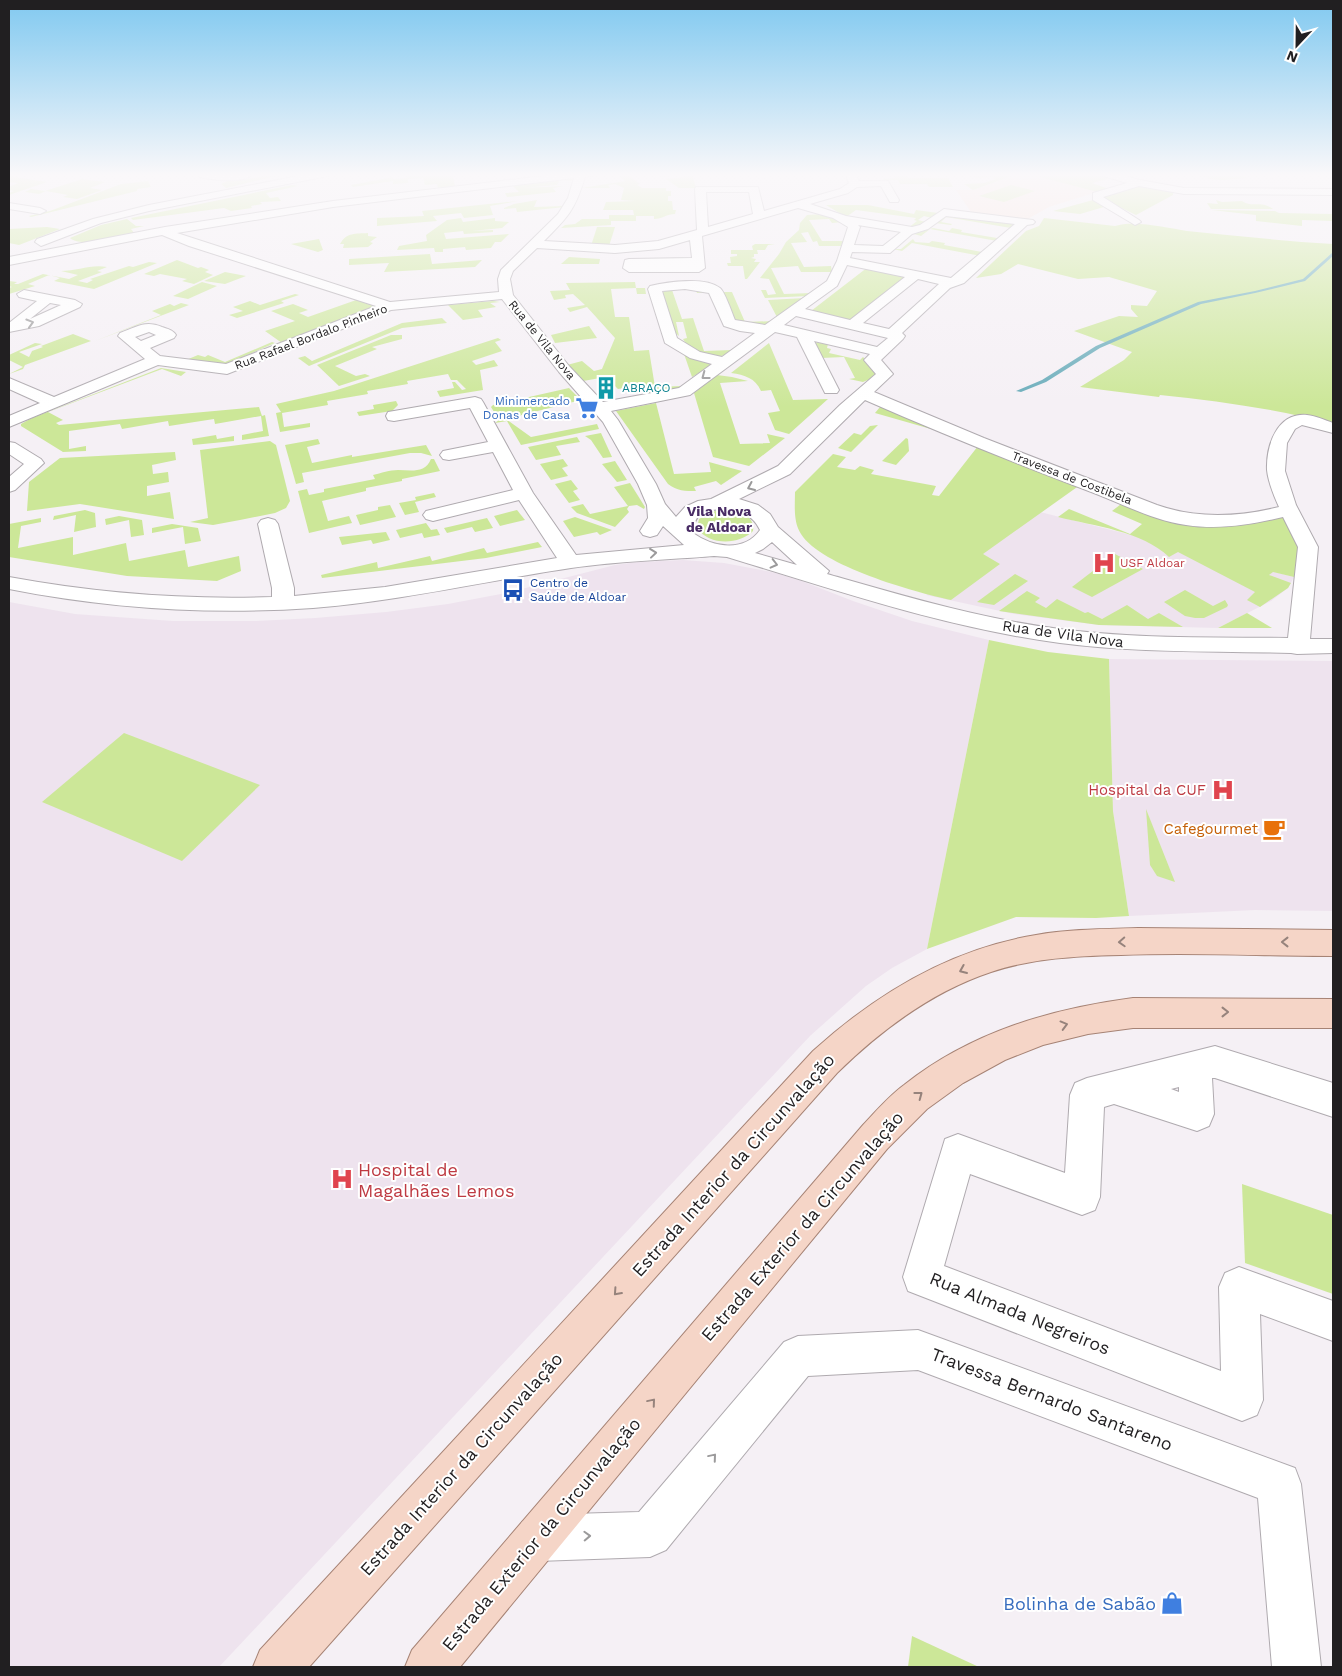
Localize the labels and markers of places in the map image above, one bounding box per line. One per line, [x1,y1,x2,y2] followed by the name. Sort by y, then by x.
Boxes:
[593,375,619,401] building icon: ABRAÇO
[622,381,671,395] place label: ABRAÇO
[483,394,570,422] place label: Minimercado Donas de Casa
[574,395,600,421] supermarket icon: Minimercado Donas de Casa
[1091,550,1117,576] hospital icon: USF Aldoar
[1120,556,1185,570] place label: USF Aldoar
[530,576,626,604] place label: Centro de Saúde de Aldoar
[500,577,526,603] bus stop icon: Centro de Saúde de Aldoar
[1210,777,1236,803] hospital icon: Hospital da CUF
[1088,781,1206,799] place label: Hospital da CUF
[1261,816,1287,842] cafe icon: Cafegourmet
[1164,820,1259,838] place label: Cafegourmet
[358,1159,514,1201] place label: Hospital de Magalhães Lemos
[329,1166,355,1192] hospital icon: Hospital de Magalhães Lemos
[1159,1590,1185,1616] shop icon: Bolinha de Sabão
[1003,1593,1156,1614] place label: Bolinha de Sabão

